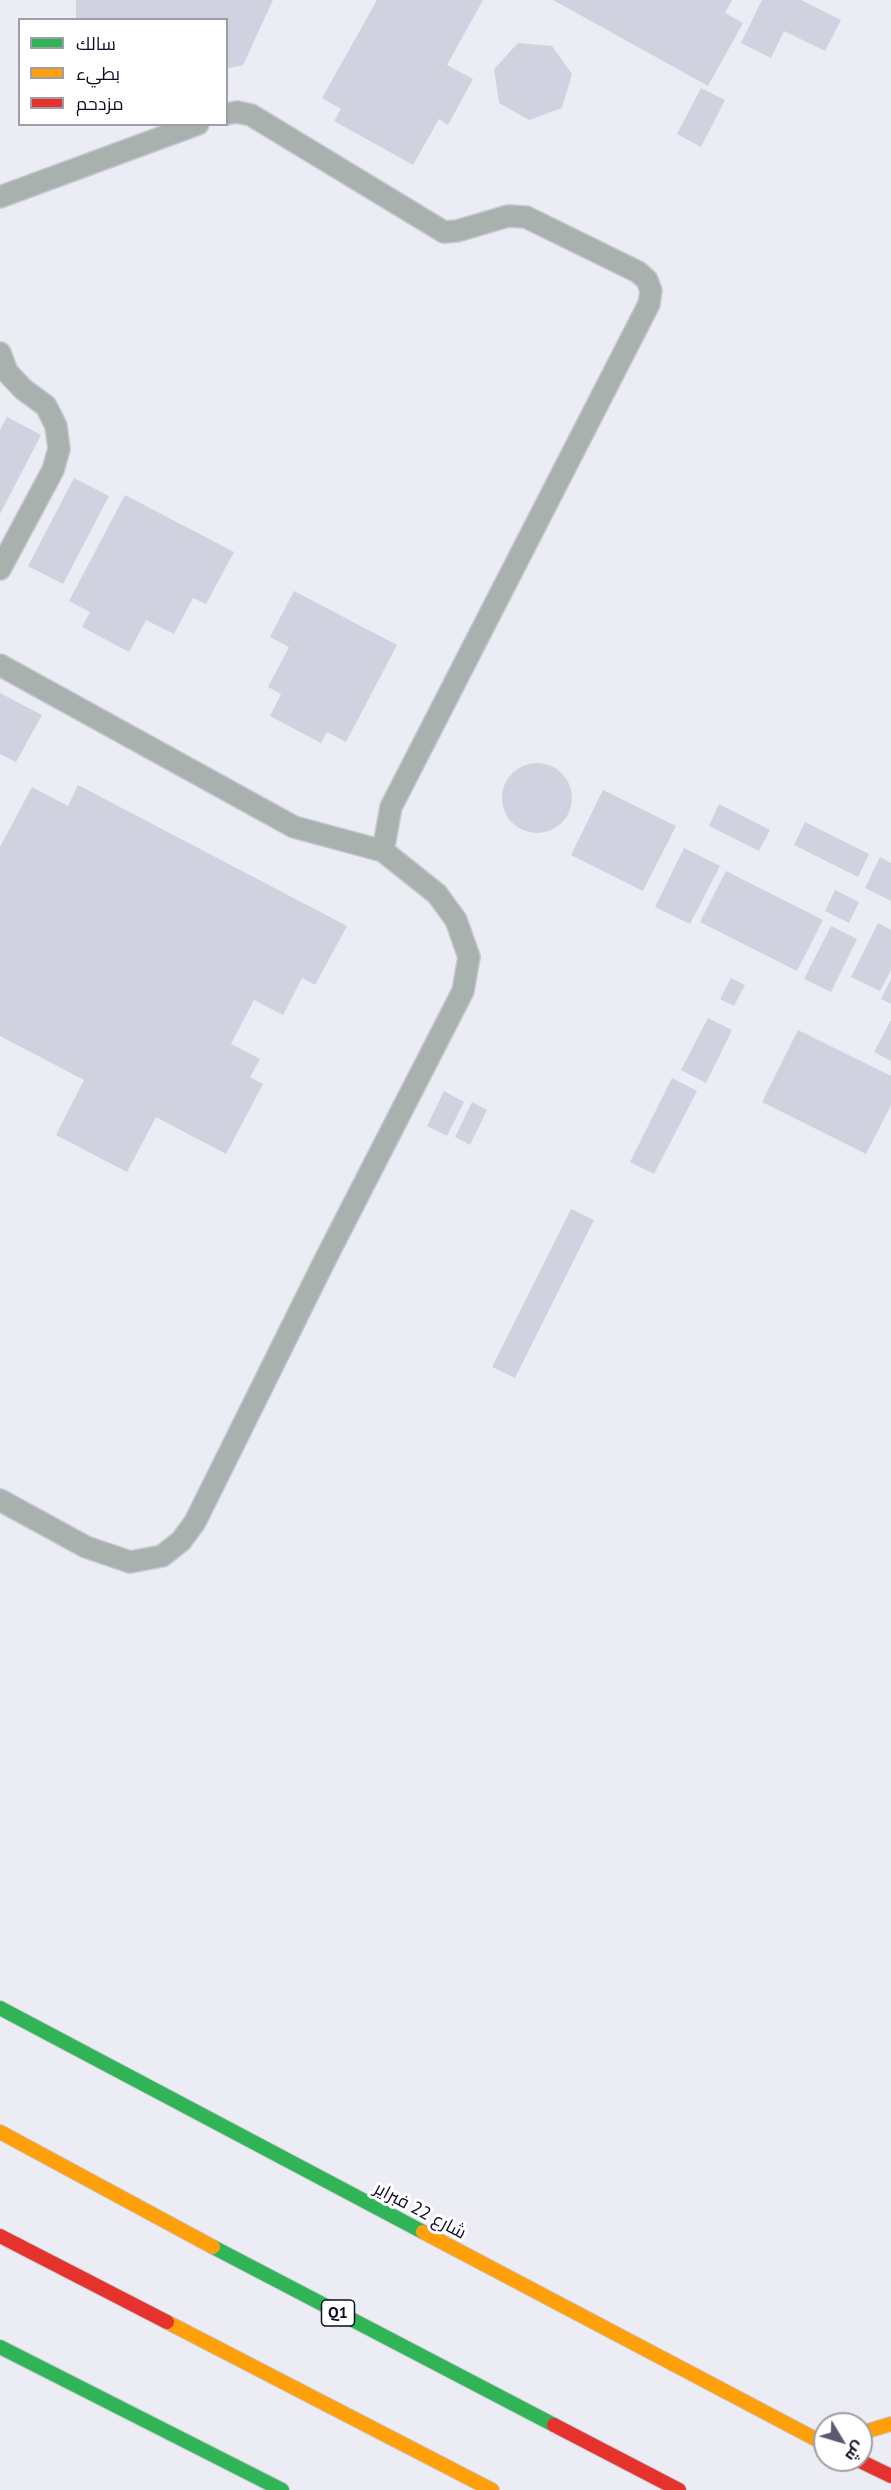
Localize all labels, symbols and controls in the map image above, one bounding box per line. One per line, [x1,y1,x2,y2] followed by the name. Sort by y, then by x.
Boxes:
[18,18,228,126] legend
[76,32,116,55] text: سالك
[76,62,120,85] text: بطيء
[76,92,124,115] text: مزدحم
[370,2178,470,2244] street label: شارع 22 فبراير
[322,2300,354,2326] road number: Q1
[813,2412,873,2472] north arrow
[841,2438,870,2466] text: ش

